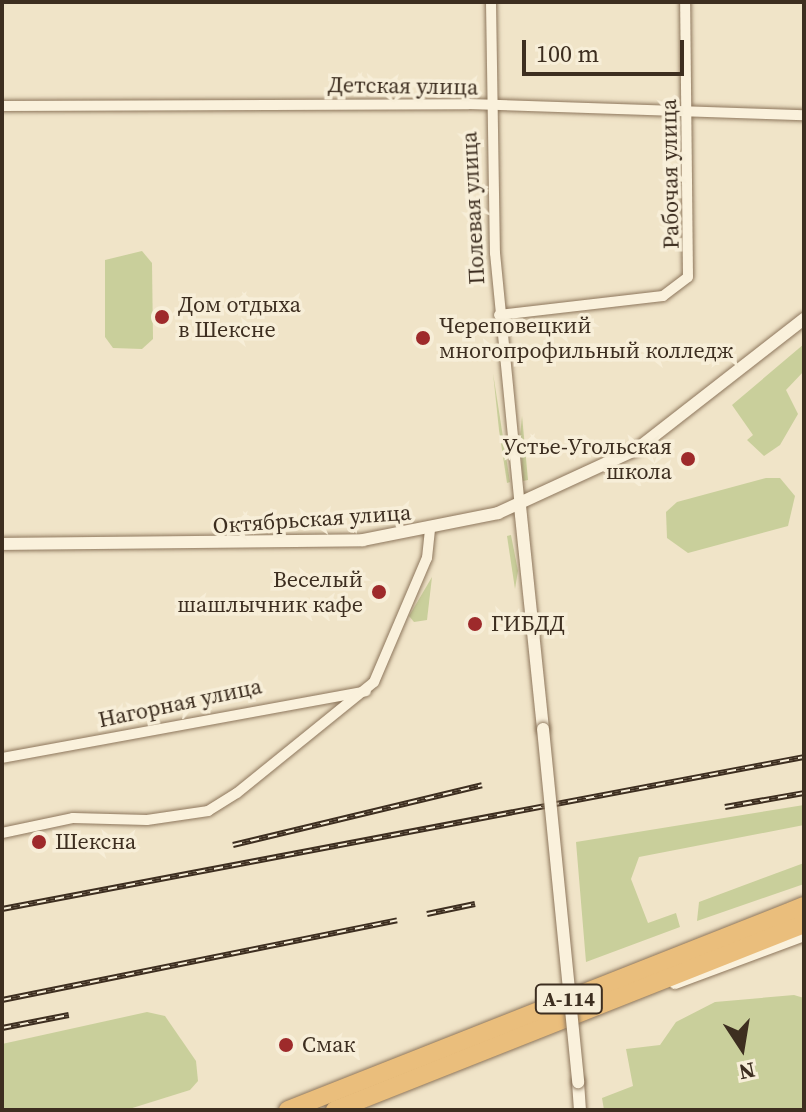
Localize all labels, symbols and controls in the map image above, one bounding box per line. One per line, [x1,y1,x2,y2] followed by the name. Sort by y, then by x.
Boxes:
[526,24,688,74] scale bar
[536,37,599,70] text: 100 m
[328,71,478,101] street label: Детская улица
[655,99,685,249] street label: Рабочая улица
[456,131,490,285] street label: Полевая улица
[178,291,301,342] place label: Дом отдыха в Шекснe
[153,308,171,326] marker: Дом отдыха в Шекснe
[439,312,733,364] place label: Череповецкий многопрофильный колледж
[414,329,432,347] marker: Череповецкий многопрофильный колледж
[503,433,672,484] place label: Устье-Угольская школа
[679,450,697,468] marker: Устье-Угольская школа
[212,499,412,539] street label: Октябрьская улица
[177,566,363,618] place label: Веселый шашлычник кафе
[370,583,388,601] marker: Веселый шашлычник кафе
[491,611,565,637] place label: ГИБДД
[466,615,484,633] marker: ГИБДД
[96,673,264,733] street label: Нагорная улица
[55,829,136,855] place label: Шексна
[30,833,48,851] marker: Шексна
[533,983,605,1015] road number: А-114
[702,1008,782,1088] north arrow
[302,1032,355,1058] place label: Смак
[277,1036,295,1054] marker: Смак
[736,1055,758,1088] text: N

